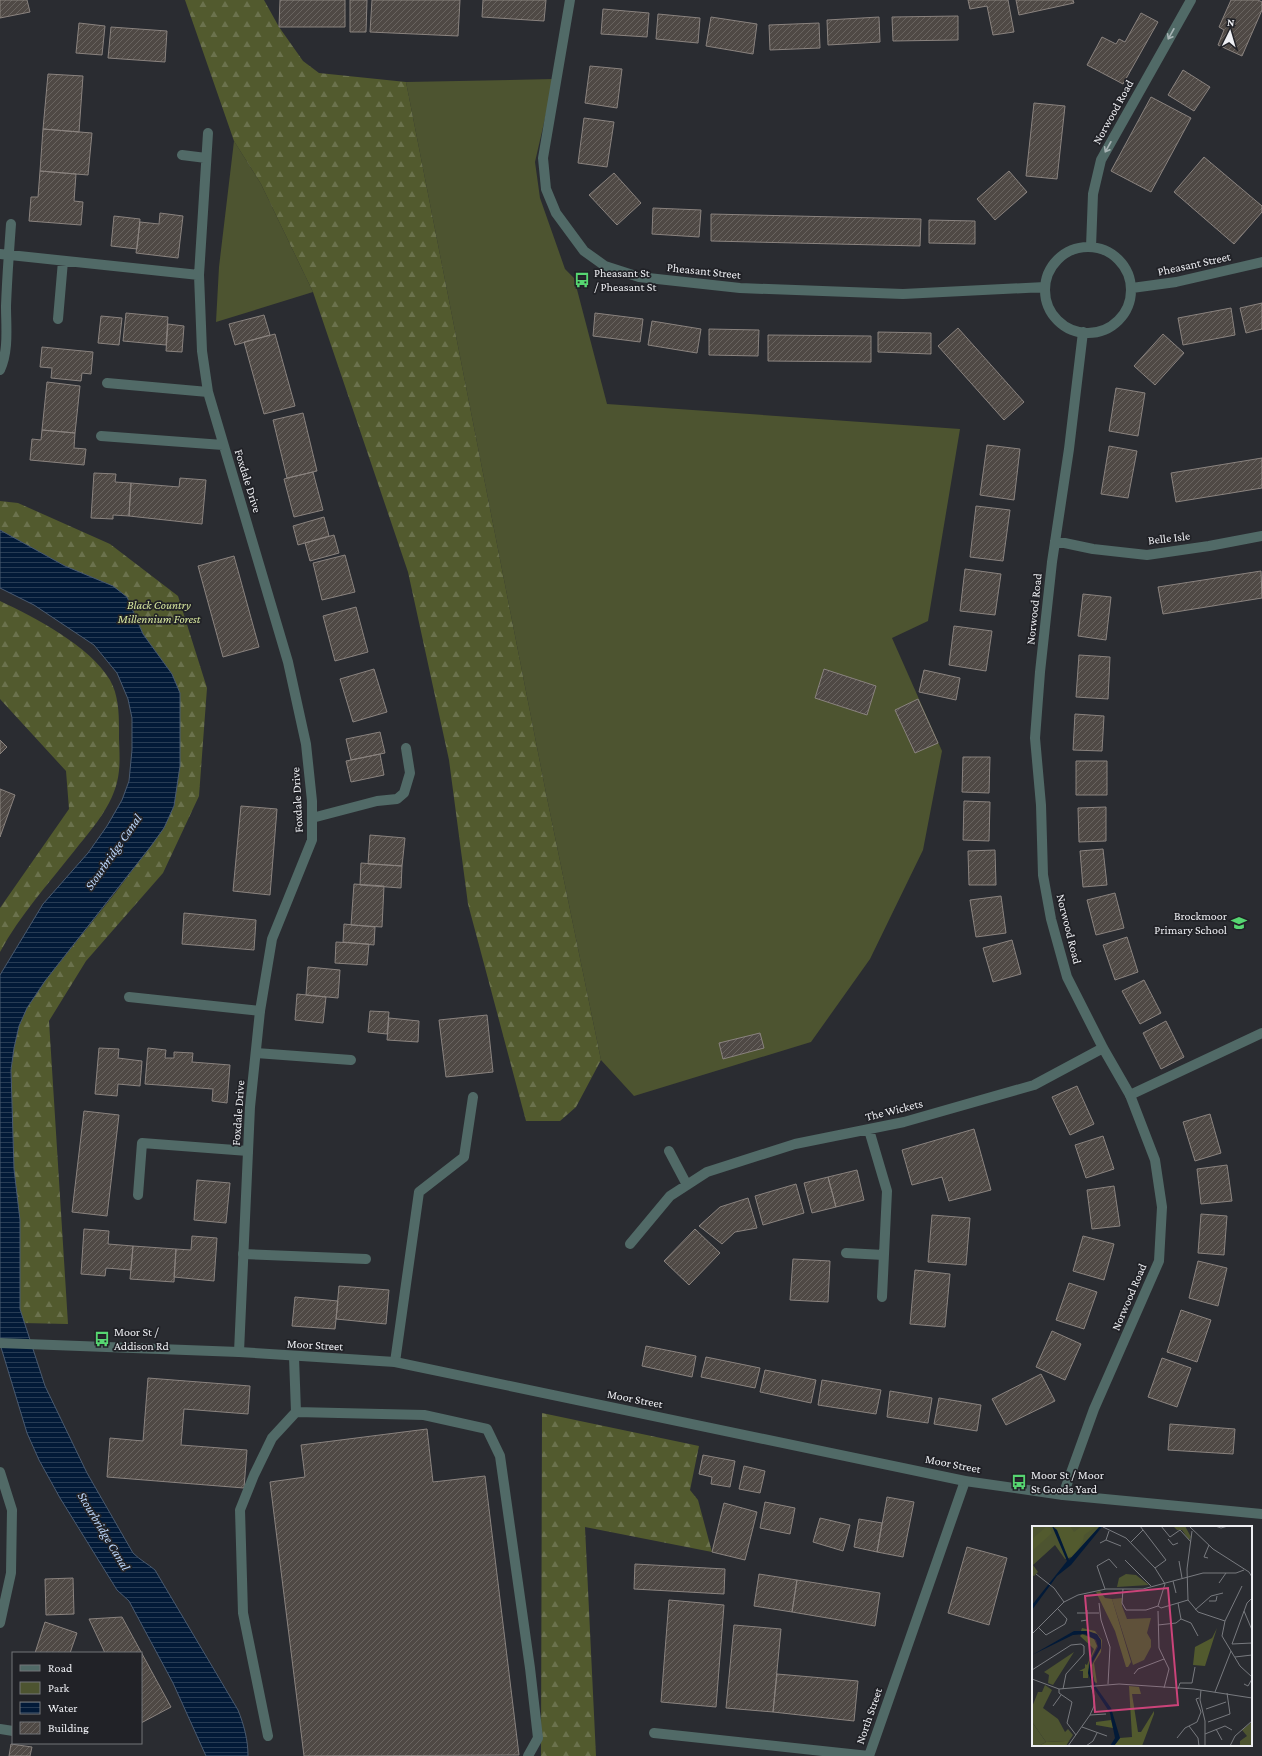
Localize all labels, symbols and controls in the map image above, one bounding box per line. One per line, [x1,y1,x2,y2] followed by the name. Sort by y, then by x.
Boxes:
[1210,12,1250,52] north arrow
[1227,16,1236,28] text: N
[1167,28,1175,40] one-way arrow
[1090,77,1137,147] street label: Norwood Road
[1104,141,1112,153] one-way arrow
[1156,249,1233,279] street label: Pheasant Street
[666,260,743,282] street label: Pheasant Street
[594,266,657,294] place label: Pheasant St / Pheasant St
[573,271,591,289] bus stop icon: Pheasant St / Pheasant St
[232,448,264,514] street label: Foxdale Drive
[1147,528,1191,548] street label: Belle Isle
[1023,572,1045,645] street label: Norwood Road
[117,598,201,626] park label: Black Country Millennium Forest
[288,767,306,833] street label: Foxdale Drive
[81,811,145,893] water label: Stourbridge Canal
[1054,893,1085,966] street label: Norwood Road
[1154,909,1228,937] place label: Brockmoor Primary School
[1230,914,1248,932] school or university icon: Brockmoor Primary School
[229,1080,247,1146] street label: Foxdale Drive
[864,1096,925,1124] street label: The Wickets
[1109,1261,1150,1333] street label: Norwood Road
[114,1325,169,1353] place label: Moor St / Addison Rd
[93,1330,111,1348] bus stop icon: Moor St / Addison Rd
[286,1337,345,1354] street label: Moor Street
[606,1387,665,1411] street label: Moor Street
[924,1452,983,1476] street label: Moor Street
[1031,1468,1105,1496] place label: Moor St / Moor St Goods Yard
[1010,1473,1028,1491] bus stop icon: Moor St / Moor St Goods Yard
[75,1489,134,1574] water label: Stourbridge Canal
[1032,1526,1252,1746] inset map
[12,1652,142,1744] legend
[48,1661,73,1675] text: Road
[48,1681,70,1695] text: Park
[853,1685,886,1746] street label: North Street
[48,1701,78,1715] text: Water
[48,1721,89,1735] text: Building

